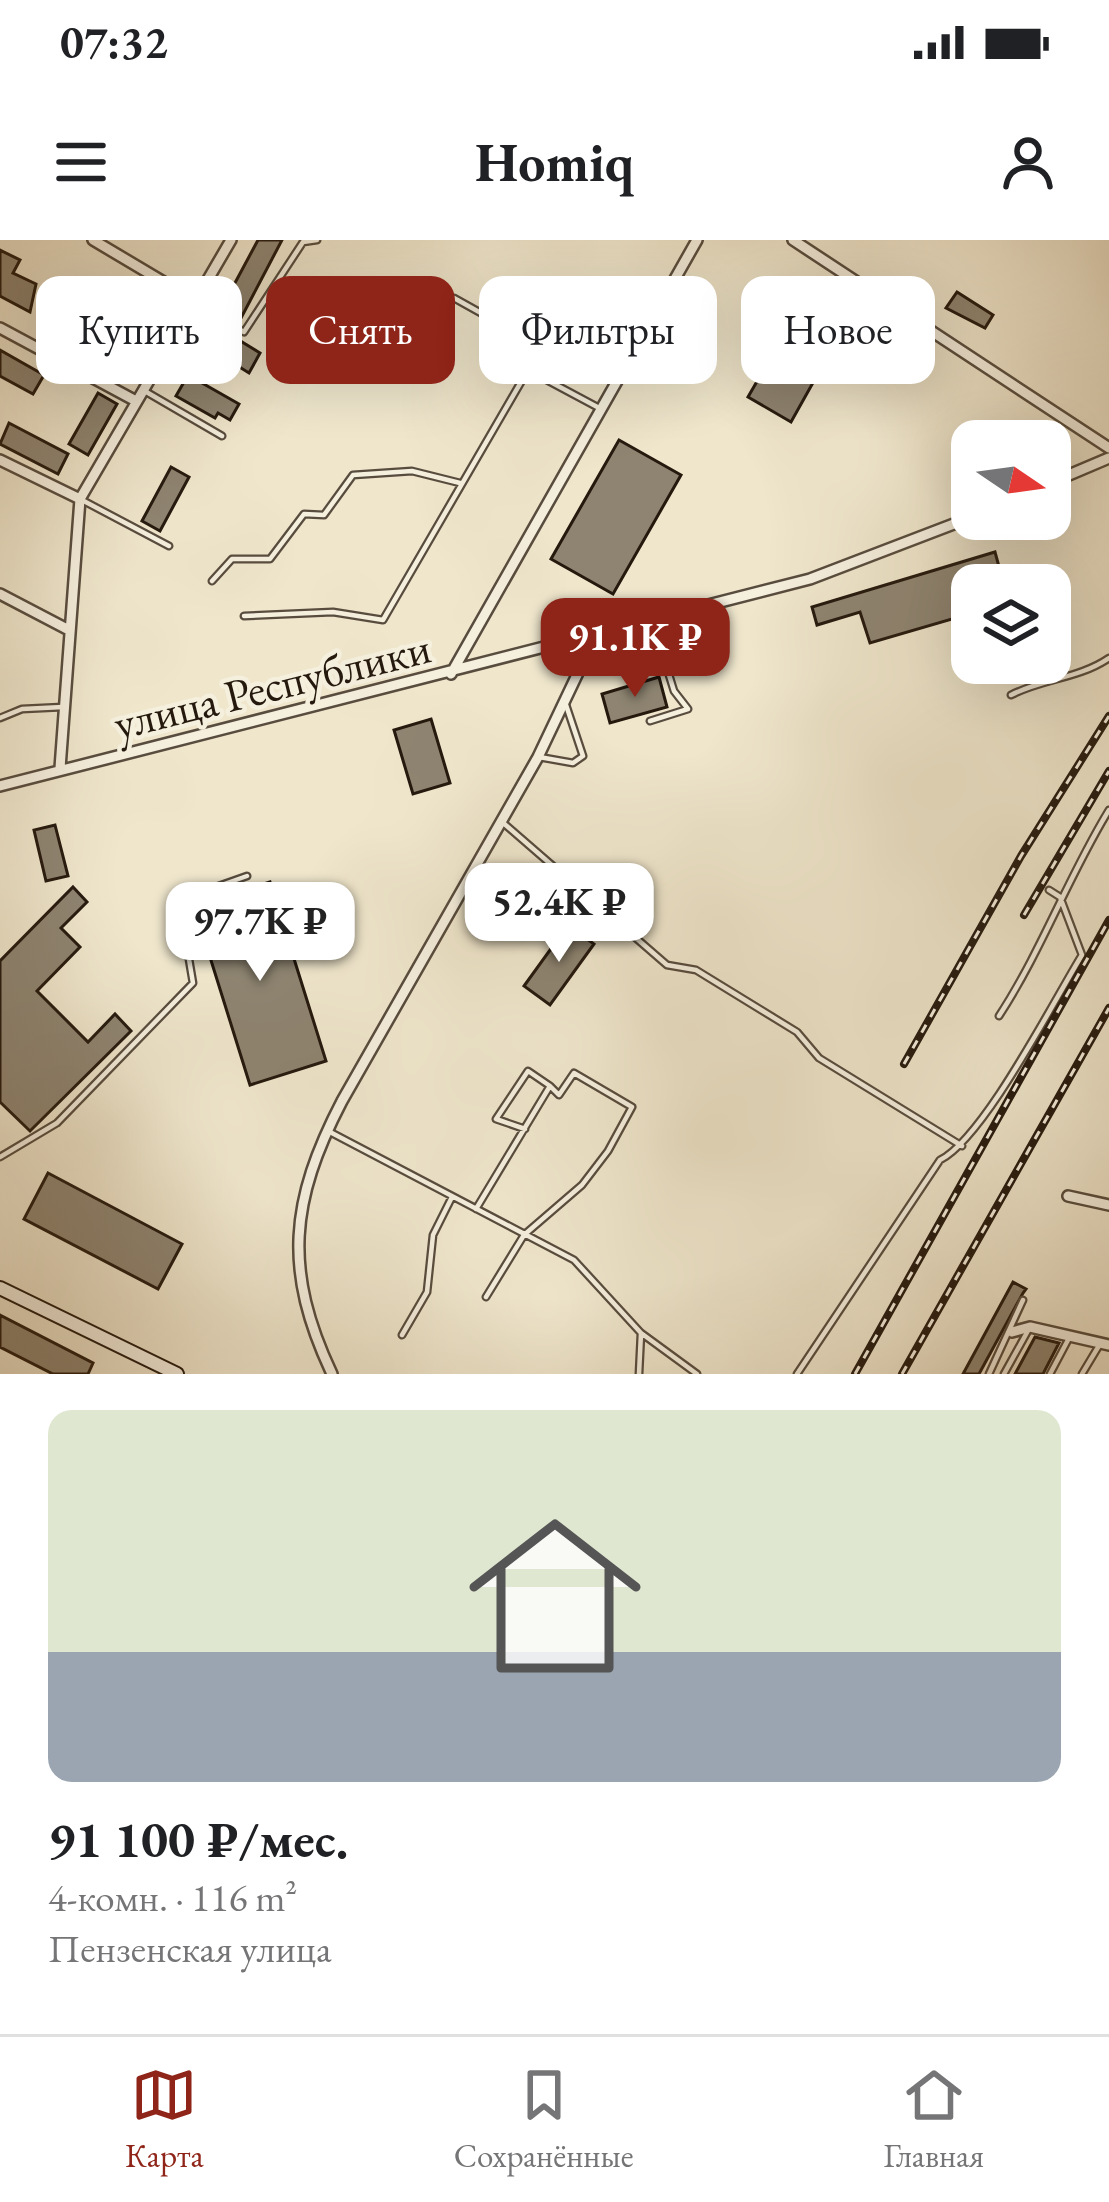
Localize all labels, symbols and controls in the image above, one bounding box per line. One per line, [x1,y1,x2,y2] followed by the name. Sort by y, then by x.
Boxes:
[60,13,168,71] text: 07:32
[475,127,634,197] text: Homiq
[48,129,114,195] icon: menu
[995,129,1061,195] icon: person
[36,276,242,384] chip: Купить
[266,276,455,384] chip: Снять
[479,276,717,384] chip: Фильтры
[741,276,935,384] chip: Новое
[951,420,1071,540] north arrow
[951,420,1071,684] map controls
[951,564,1071,684] button: layers
[524,598,746,700] pin: 91.1K ₽
[568,611,702,662] text: 91.1K ₽
[108,618,436,752] street label: улица Республики
[448,863,670,965] pin: 52.4K ₽
[492,876,626,927] text: 52.4K ₽
[149,882,371,984] pin: 97.7K ₽
[193,895,327,946] text: 97.7K ₽
[447,1488,663,1704] icon: home
[48,1806,348,1872] text: 91 100 ₽/мес.
[48,1872,297,1923] text: 4-комн. · 116 m²
[48,1923,331,1974] text: Пензенская улица
[125,2062,204,2177] tab: Карта
[454,2062,634,2177] tab: Сохранённые
[883,2062,984,2177] tab: Главная

